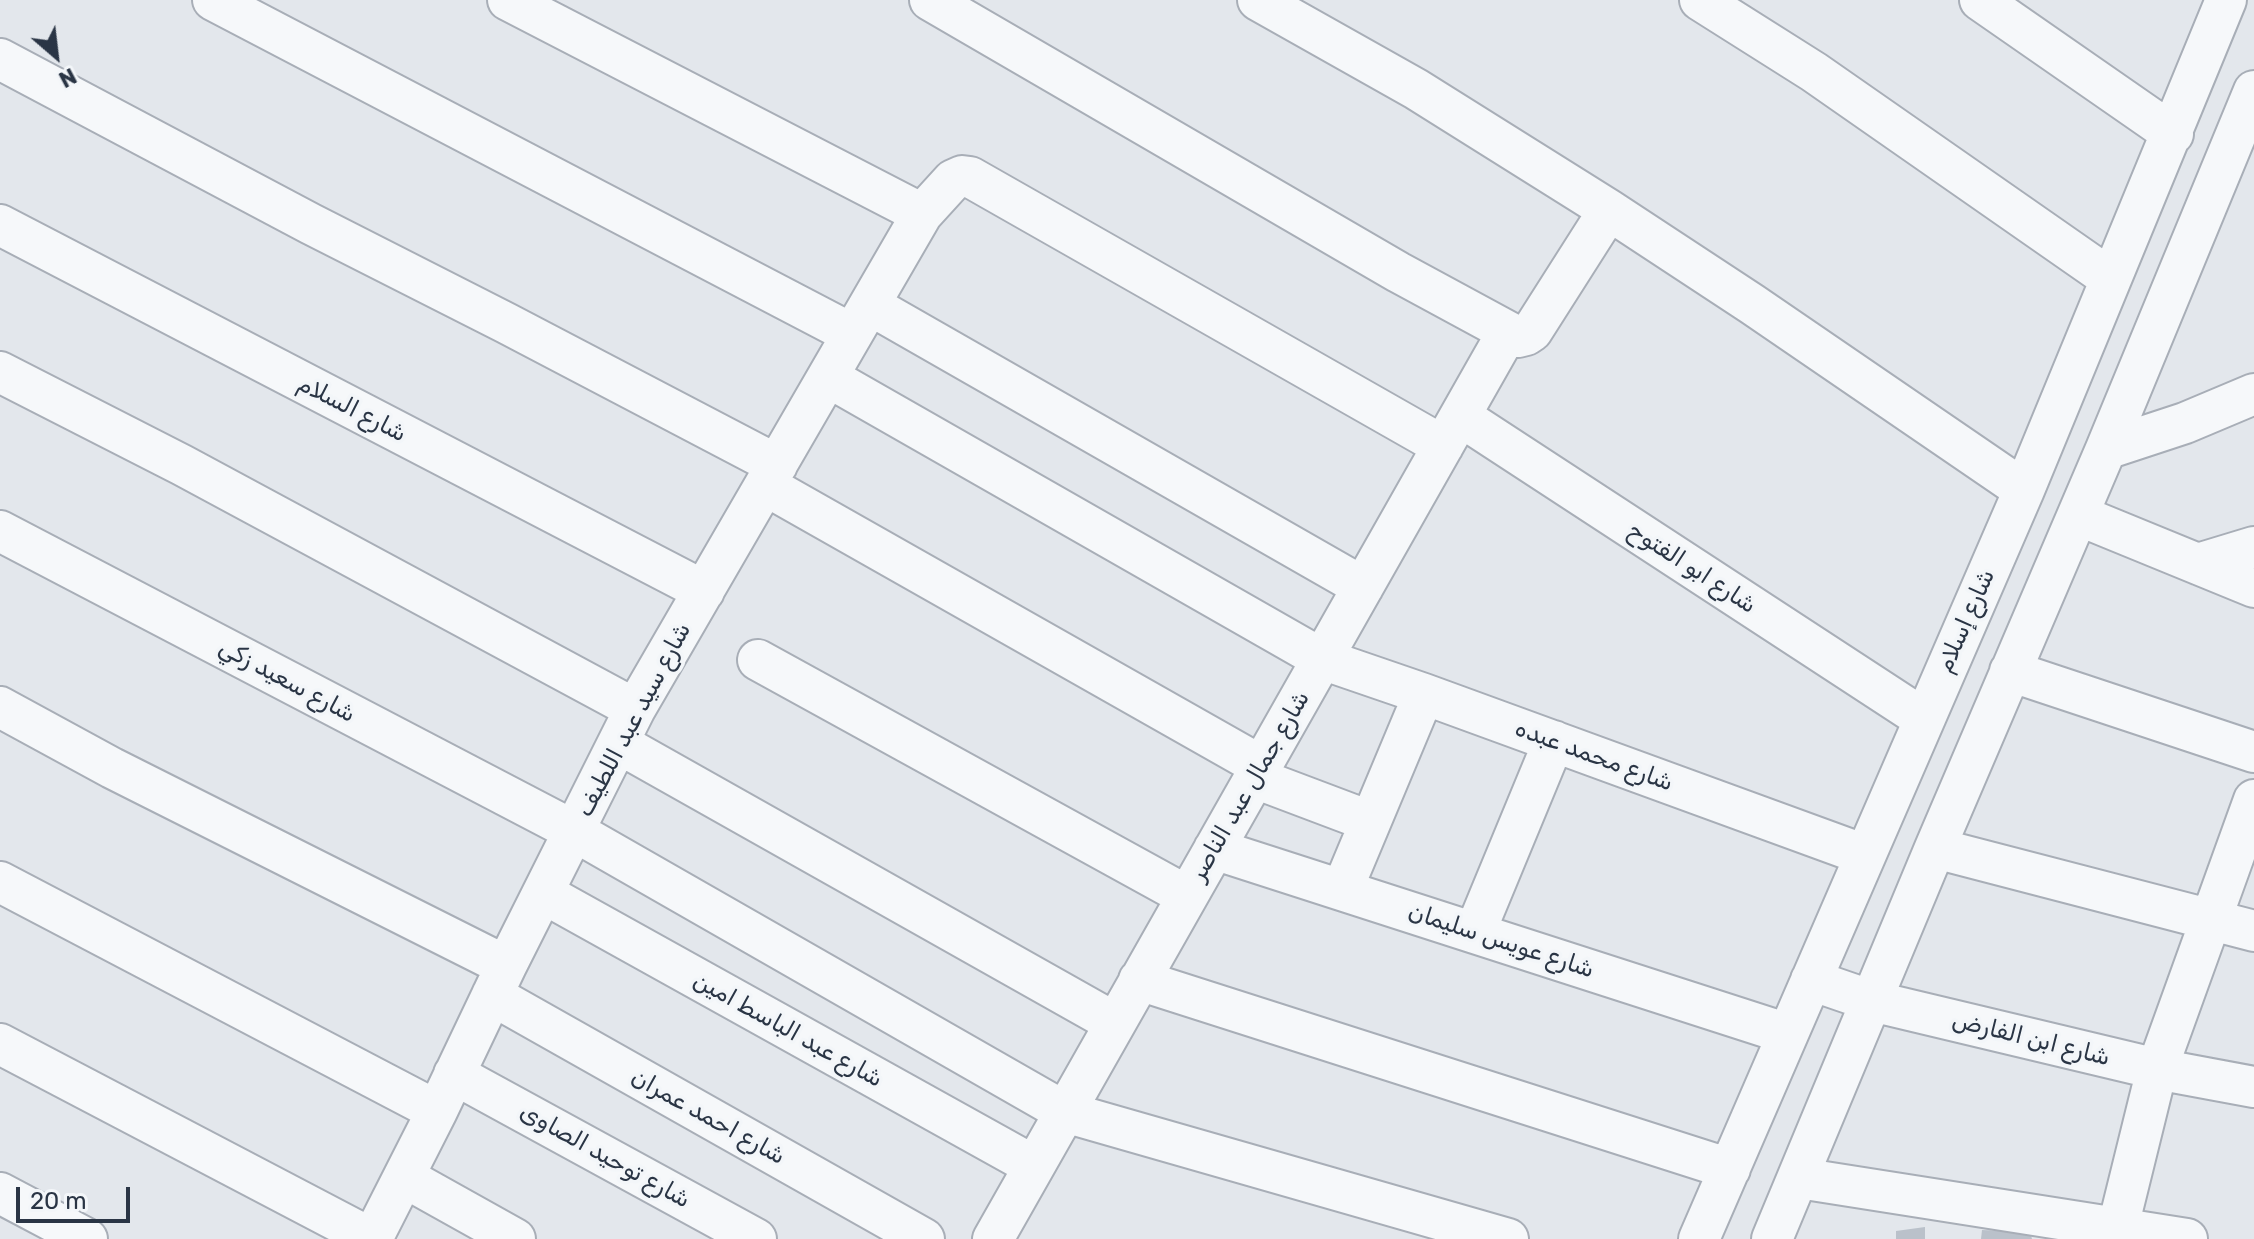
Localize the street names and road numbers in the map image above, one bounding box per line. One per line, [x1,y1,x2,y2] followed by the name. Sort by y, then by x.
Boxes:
[293,369,411,449] street label: شارع السلام
[1623,516,1761,620] street label: شارع ابو الفتوح
[1930,565,2002,677] street label: شارع إسلام
[571,618,697,822] street label: شارع سيد عبد اللطيف
[214,633,360,729] street label: شارع سعيد زكي
[1184,686,1316,886] street label: شارع جمال عبد الناصر
[1511,714,1677,798] street label: شارع محمد عبده
[1404,897,1598,985] street label: شارع عويس سليمان
[688,966,888,1094] street label: شارع عبد الباسط امين
[1949,1005,2113,1073] street label: شارع ابن الفارض
[626,1063,790,1171] street label: شارع احمد عمران
[515,1097,695,1215] street label: شارع توحيد الصاوى

